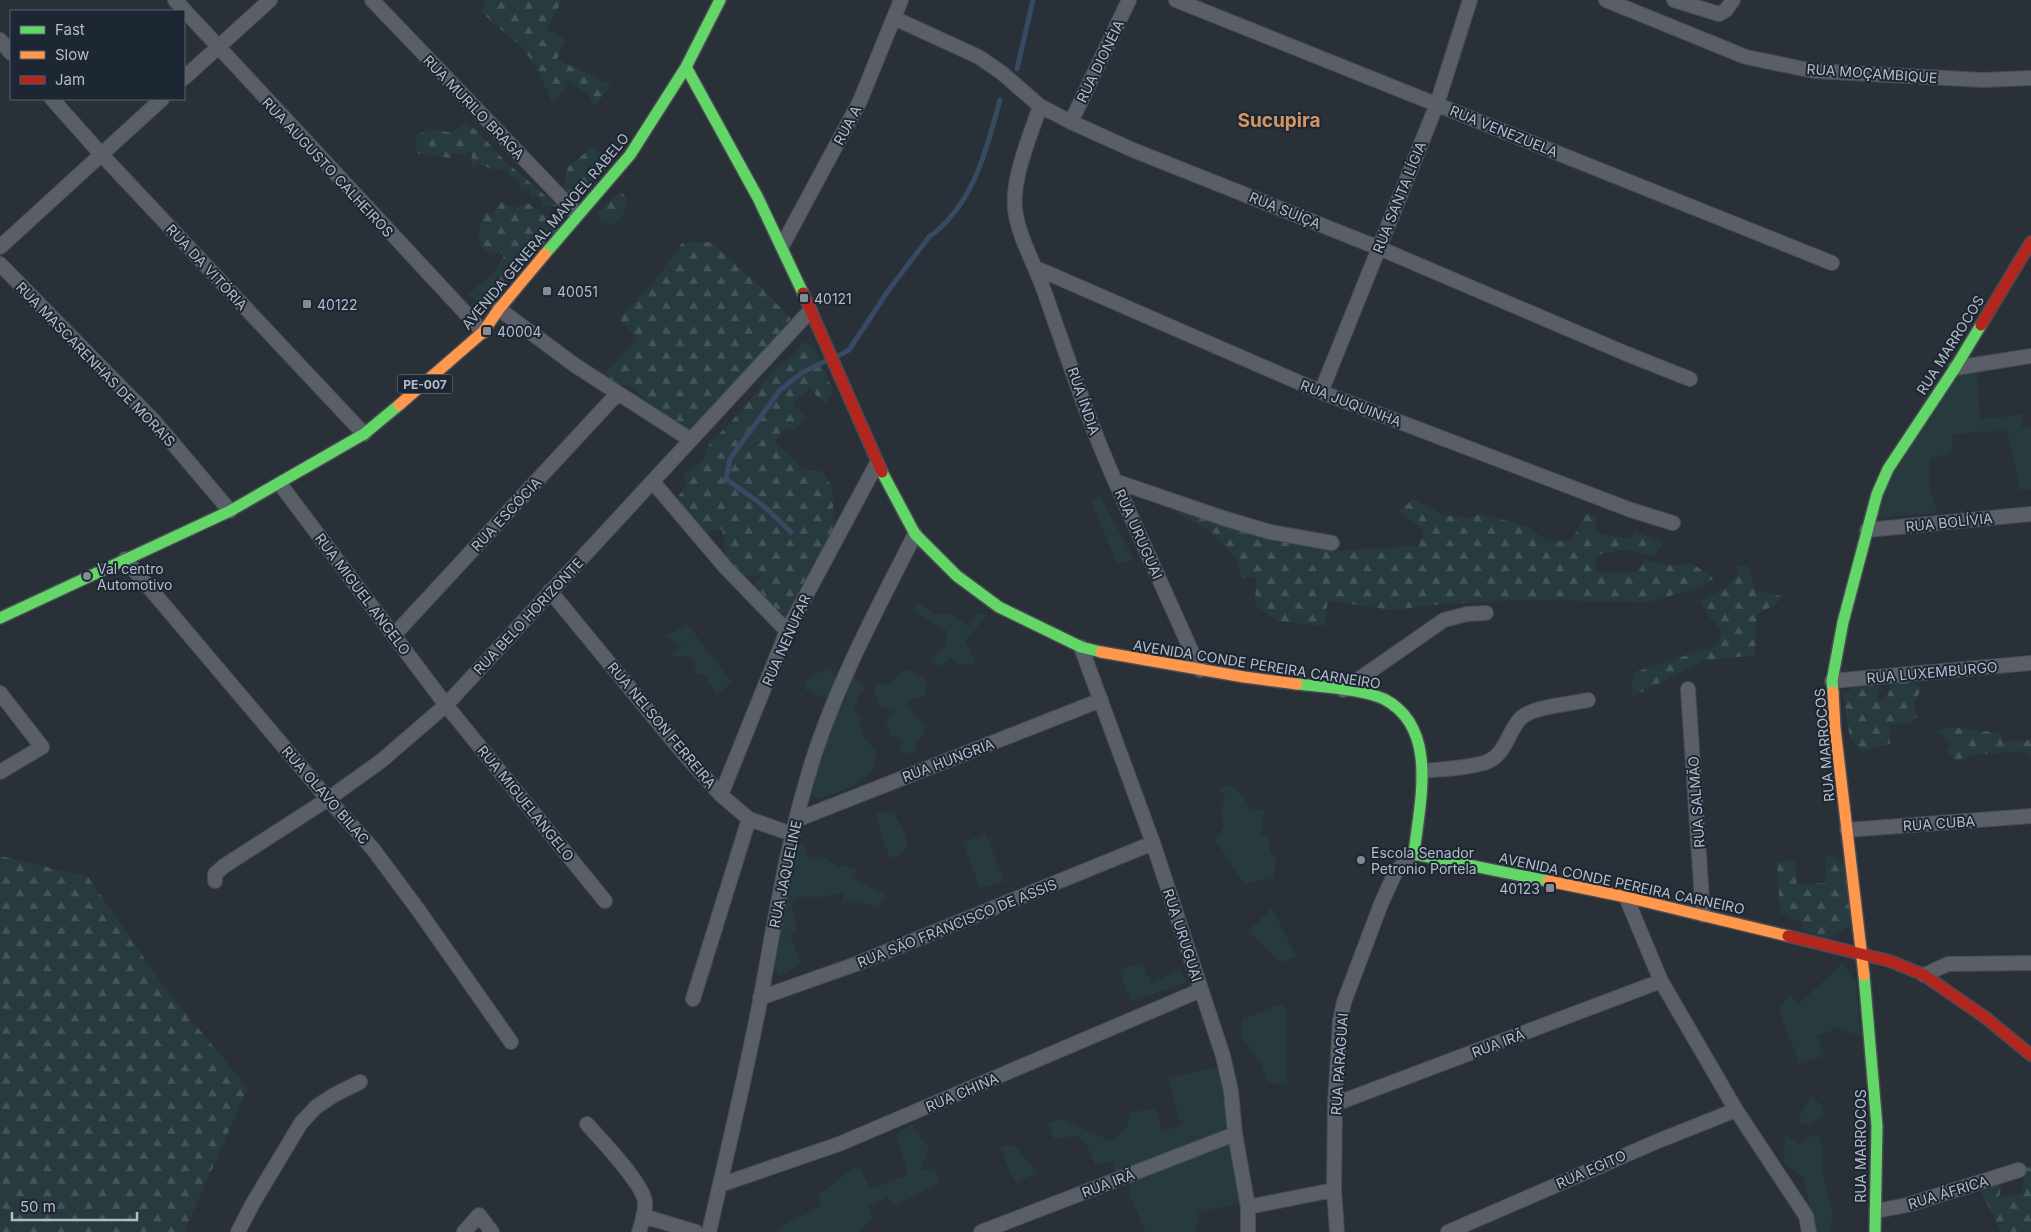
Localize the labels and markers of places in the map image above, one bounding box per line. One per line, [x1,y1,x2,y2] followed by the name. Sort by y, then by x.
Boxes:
[557,283,598,300] place label: 40051
[541,285,553,297] marker: 40051
[814,290,852,307] place label: 40121
[798,292,810,304] marker: 40121
[317,296,358,313] place label: 40122
[301,298,313,310] marker: 40122
[497,323,542,340] place label: 40004
[481,325,493,337] marker: 40004
[97,560,172,593] place label: Val centro Automotivo
[81,570,93,582] marker: Val centro Automotivo
[1371,844,1477,877] place label: Escola Senador Petronio Portela
[1355,854,1367,866] marker: Escola Senador Petronio Portela
[1499,880,1540,897] place label: 40123
[1544,882,1556,894] marker: 40123

